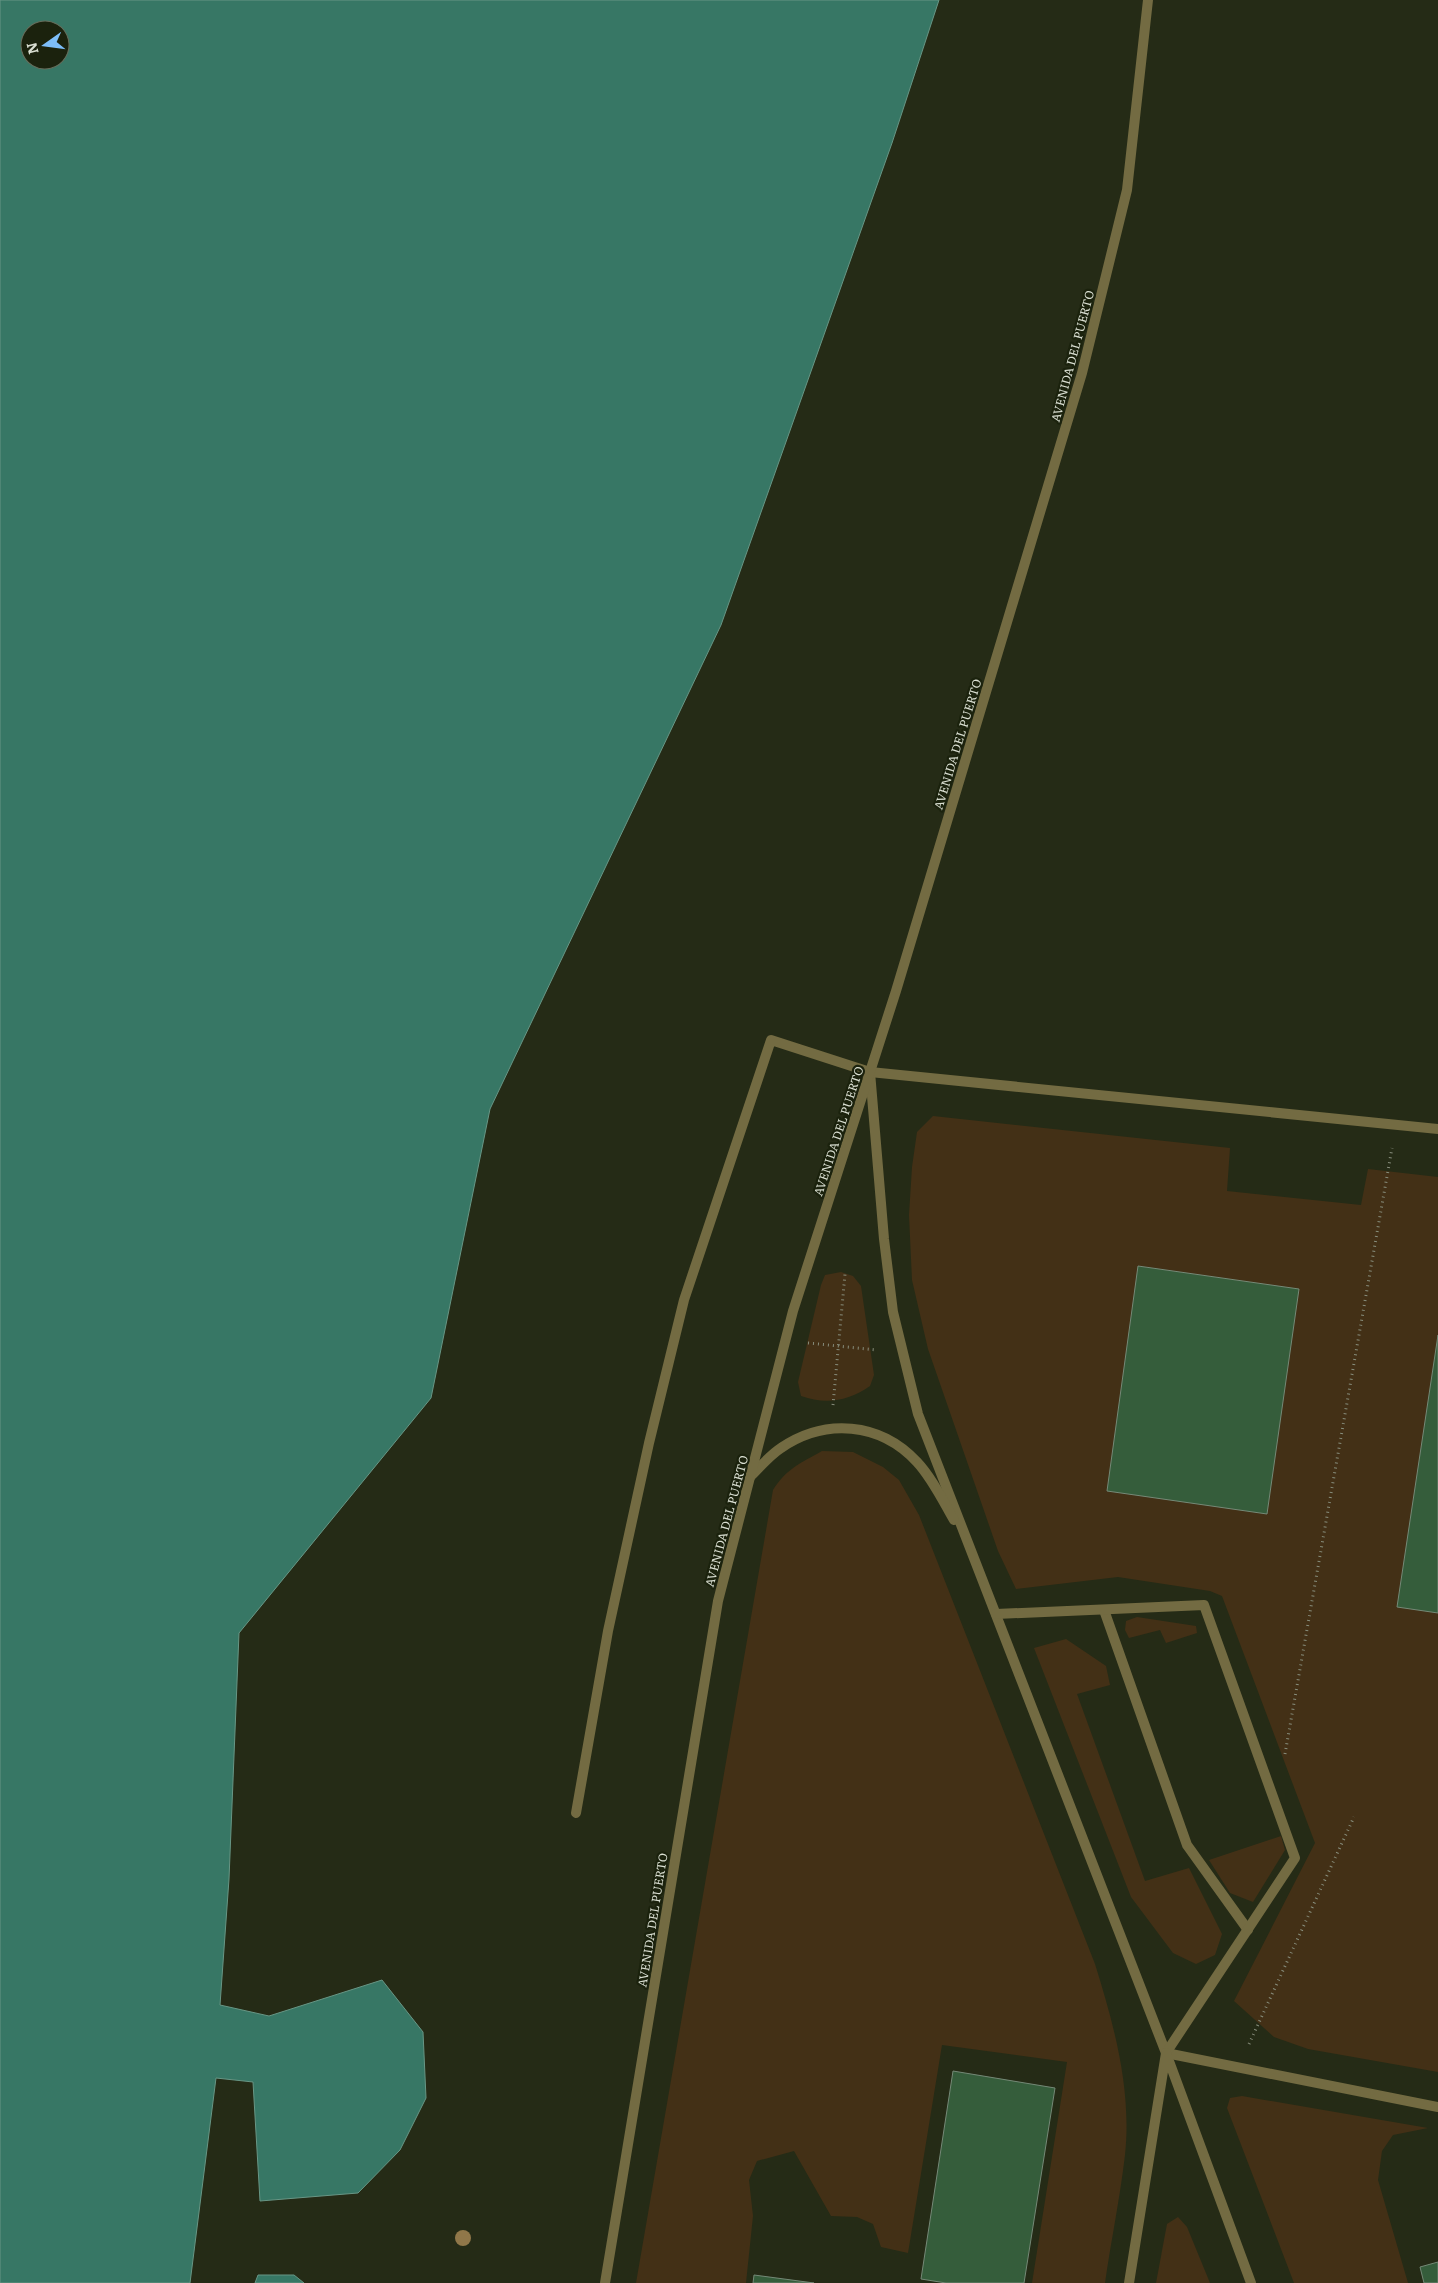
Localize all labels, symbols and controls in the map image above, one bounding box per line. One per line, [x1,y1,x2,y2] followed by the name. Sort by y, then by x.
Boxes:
[20,20,70,70] north arrow
[20,40,43,57] text: N
[1046,288,1098,424] street label: AVENIDA DEL PUERTO
[929,676,985,812] street label: AVENIDA DEL PUERTO
[808,1064,868,1198] street label: AVENIDA DEL PUERTO
[700,1453,752,1589] street label: AVENIDA DEL PUERTO
[632,1852,672,1988] street label: AVENIDA DEL PUERTO

